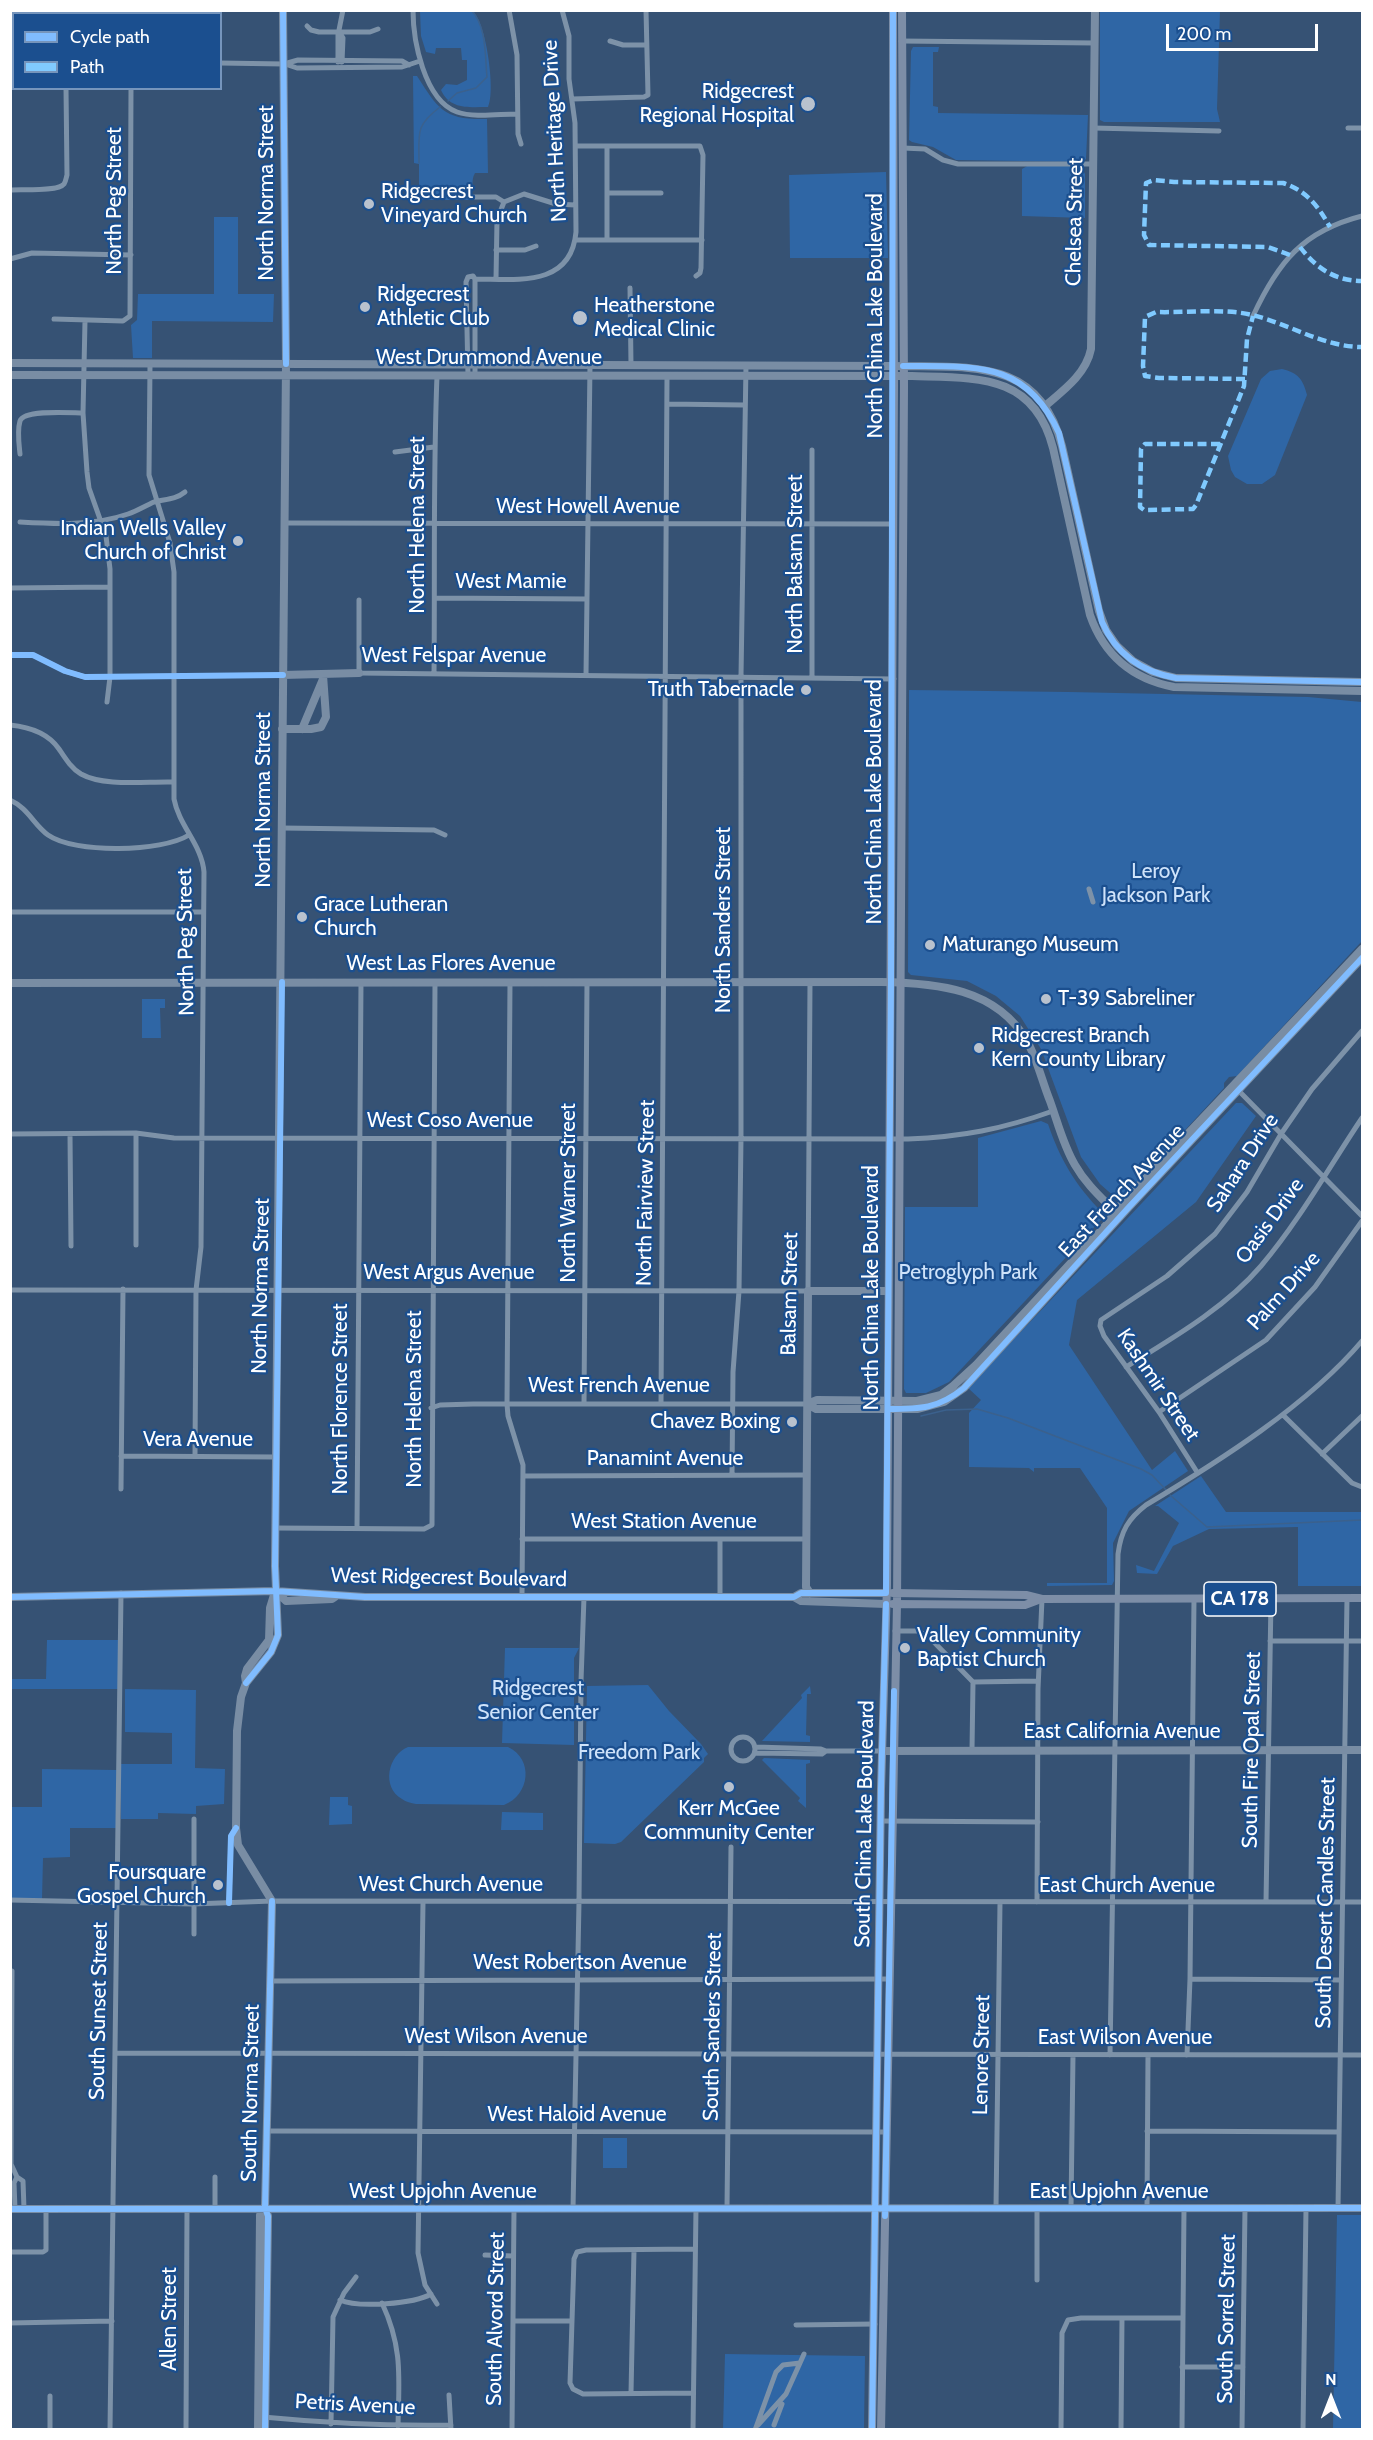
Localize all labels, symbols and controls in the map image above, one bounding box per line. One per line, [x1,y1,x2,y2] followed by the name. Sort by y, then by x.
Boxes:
[12,12,222,90] legend
[1169,12,1320,50] scale bar
[1177,23,1231,45] text: 200 m
[70,26,150,48] text: Cycle path
[538,39,572,223] street label: North Heritage Drive
[70,56,104,78] text: Path
[640,79,794,129] place label: Ridgecrest Regional Hospital
[799,95,817,113] marker: Ridgecrest Regional Hospital
[254,105,280,281] street label: North Norma Street
[102,127,128,275] street label: North Peg Street
[1061,158,1089,286] street label: Chelsea Street
[381,179,527,229] place label: Ridgecrest Vineyard Church
[863,193,889,439] street label: North China Lake Boulevard
[362,197,376,211] marker: Ridgecrest Vineyard Church
[377,282,490,332] place label: Ridgecrest Athletic Club
[594,293,715,343] place label: Heatherstone Medical Clinic
[358,300,372,314] marker: Ridgecrest Athletic Club
[571,309,589,327] marker: Heatherstone Medical Clinic
[376,345,602,371] street label: West Drummond Avenue
[405,436,431,614] street label: North Helena Street
[783,474,809,654] street label: North Balsam Street
[496,494,680,520] street label: West Howell Avenue
[60,516,226,566] place label: Indian Wells Valley Church of Christ
[231,534,245,548] marker: Indian Wells Valley Church of Christ
[456,569,566,595] street label: West Mamie
[362,643,546,669] street label: West Felspar Avenue
[648,677,794,703] place label: Truth Tabernacle
[862,679,888,925] street label: North China Lake Boulevard
[799,683,813,697] marker: Truth Tabernacle
[251,712,277,888] street label: North Norma Street
[711,827,737,1013] street label: North Sanders Street
[1102,859,1210,909] park label: Leroy Jackson Park
[172,868,200,1016] street label: North Peg Street
[314,892,448,942] place label: Grace Lutheran Church
[295,910,309,924] marker: Grace Lutheran Church
[942,932,1119,958] place label: Maturango Museum
[923,938,937,952] marker: Maturango Museum
[347,951,555,977] street label: West Las Flores Avenue
[1058,986,1195,1012] place label: T-39 Sabreliner
[1039,992,1053,1006] marker: T-39 Sabreliner
[991,1023,1166,1073] place label: Ridgecrest Branch Kern County Library
[972,1041,986,1055] marker: Ridgecrest Branch Kern County Library
[632,1100,660,1286] street label: North Fairview Street
[556,1103,582,1283] street label: North Warner Street
[367,1108,533,1134] street label: West Coso Avenue
[1202,1109,1284,1217] street label: Sahara Drive
[1054,1119,1190,1263] street label: East French Avenue
[859,1165,885,1411] street label: North China Lake Boulevard
[1230,1173,1310,1269] street label: Oasis Drive
[247,1198,275,1374] street label: North Norma Street
[776,1232,804,1356] street label: Balsam Street
[1242,1247,1326,1335] street label: Palm Drive
[363,1260,535,1286] street label: West Argus Avenue
[899,1260,1037,1286] park label: Petroglyph Park
[328,1304,354,1494] street label: North Florence Street
[402,1310,428,1488] street label: North Helena Street
[1111,1324,1205,1446] street label: Kashmir Street
[528,1373,710,1399] street label: West French Avenue
[650,1409,780,1435] place label: Chavez Boxing
[785,1415,799,1429] marker: Chavez Boxing
[143,1427,253,1453] street label: Vera Avenue
[587,1446,743,1472] street label: Panamint Avenue
[571,1509,757,1535] street label: West Station Avenue
[331,1563,567,1593] street label: West Ridgecrest Boulevard
[1204,1582,1276,1616] road number: CA 178
[917,1623,1081,1673] place label: Valley Community Baptist Church
[898,1641,912,1655] marker: Valley Community Baptist Church
[1238,1652,1266,1848] street label: South Fire Opal Street
[477,1676,599,1726] park label: Ridgecrest Senior Center
[850,1700,880,1948] street label: South China Lake Boulevard
[1023,1719,1221,1745] street label: East California Avenue
[578,1740,700,1766] park label: Freedom Park
[1311,1777,1341,2029] street label: South Desert Candles Street
[722,1780,736,1794] marker: Kerr McGee Community Center
[644,1796,814,1846] place label: Kerr McGee Community Center
[77,1860,206,1910] place label: Foursquare Gospel Church
[359,1872,543,1898] street label: West Church Avenue
[1039,1873,1215,1899] street label: East Church Avenue
[211,1878,225,1892] marker: Foursquare Gospel Church
[85,1922,113,2100] street label: South Sunset Street
[699,1933,727,2121] street label: South Sanders Street
[473,1950,687,1976] street label: West Robertson Avenue
[968,1995,996,2115] street label: Lenore Street
[237,2004,265,2182] street label: South Norma Street
[405,2024,587,2050] street label: West Wilson Avenue
[1038,2025,1212,2051] street label: East Wilson Avenue
[488,2102,666,2128] street label: West Haloid Avenue
[349,2179,537,2205] street label: West Upjohn Avenue
[1029,2179,1209,2205] street label: East Upjohn Avenue
[482,2232,510,2406] street label: South Alvord Street
[1213,2234,1241,2404] street label: South Sorrel Street
[157,2267,183,2371] street label: Allen Street
[1301,2368,1361,2428] north arrow
[1325,2370,1337,2389] text: N
[294,2389,416,2421] street label: Petris Avenue

